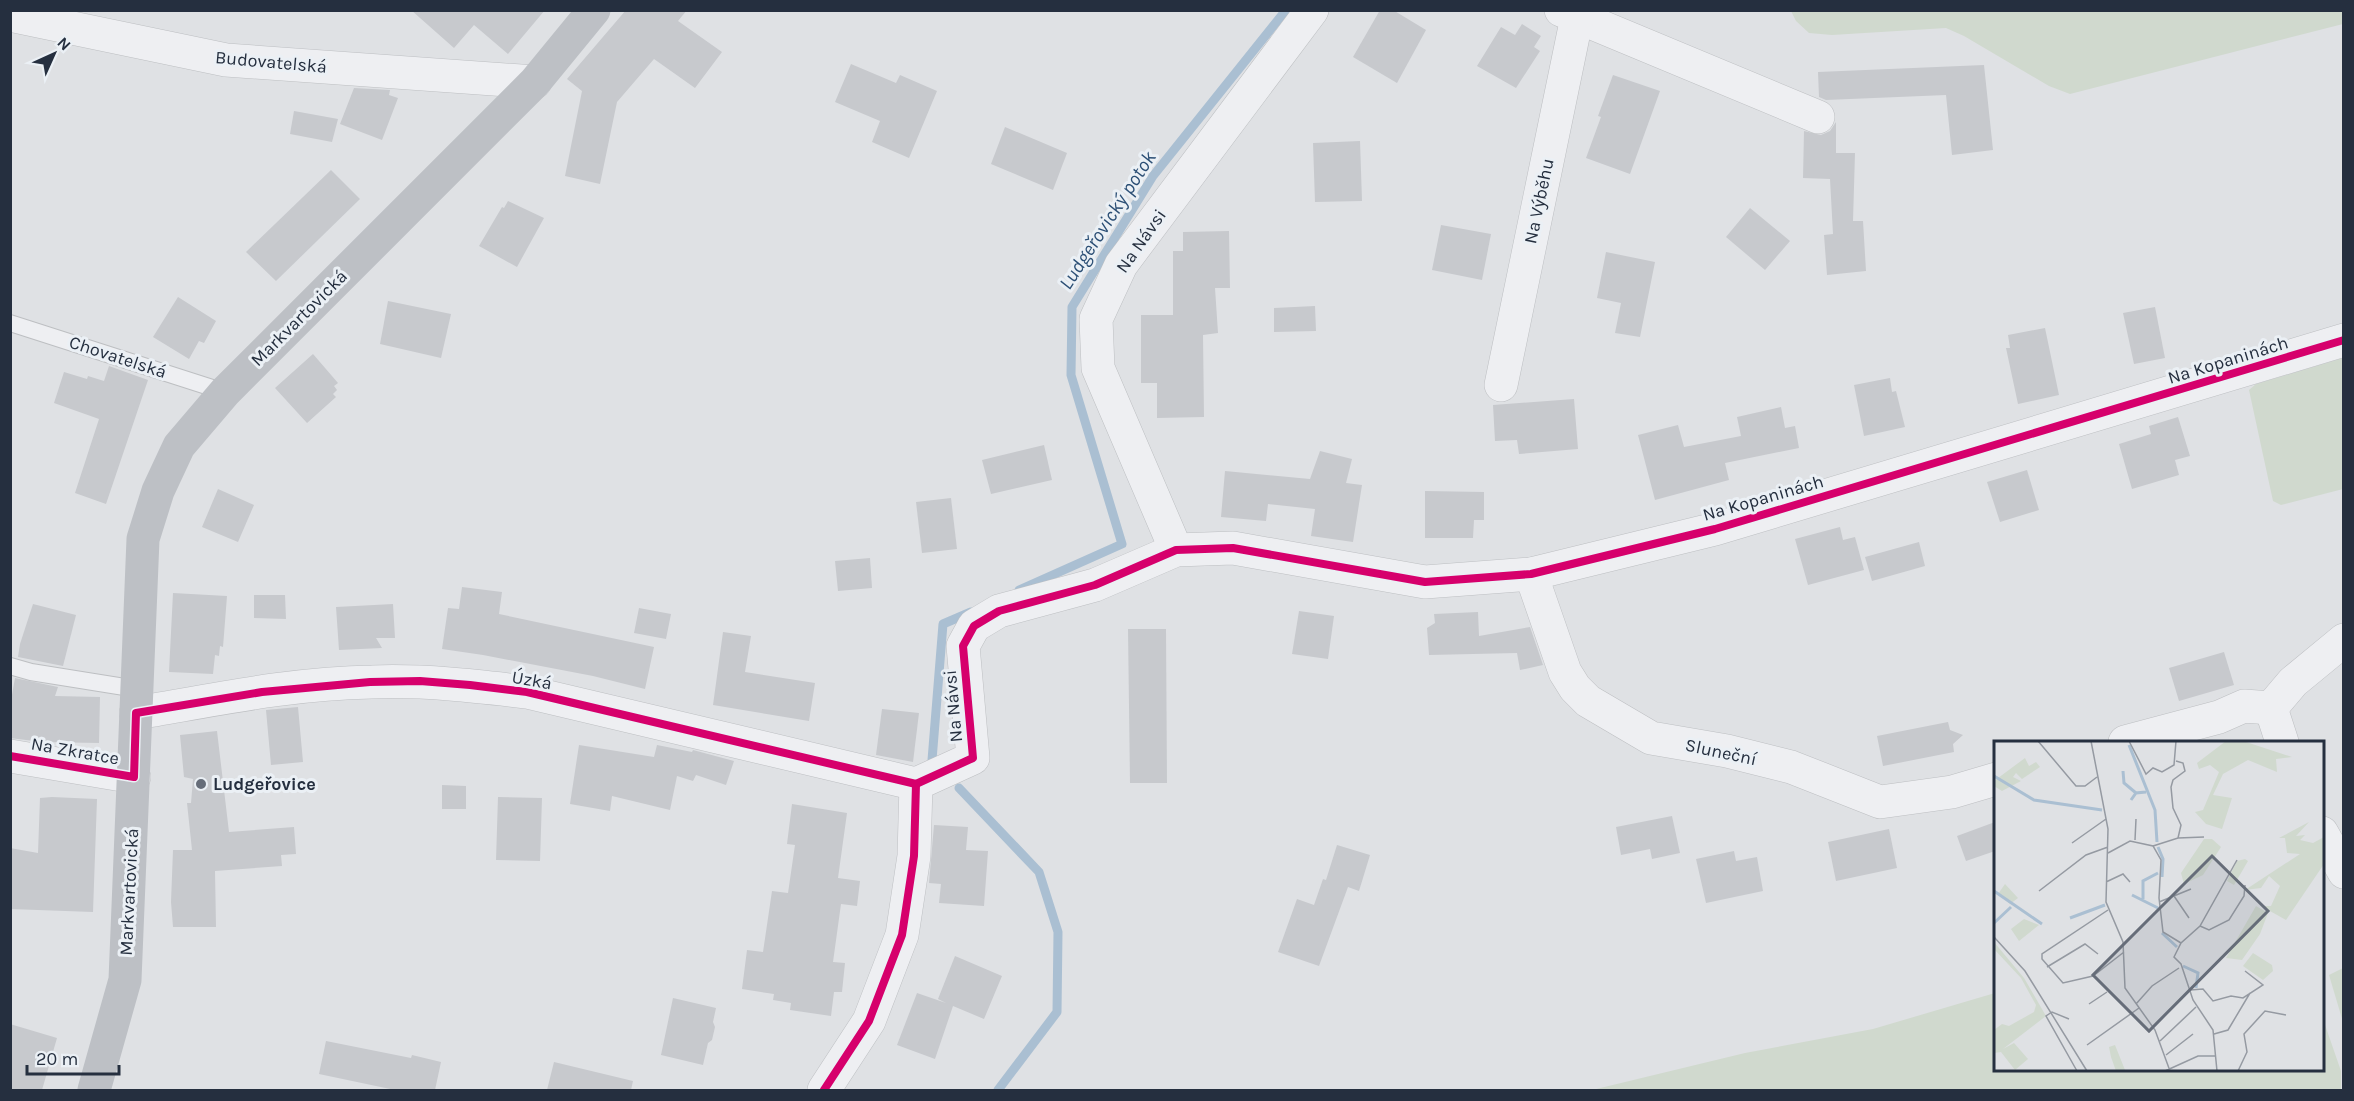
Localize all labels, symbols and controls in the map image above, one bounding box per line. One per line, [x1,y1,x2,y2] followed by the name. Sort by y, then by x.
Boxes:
[24,24,84,84] north arrow
[53,33,75,55] text: N
[214,46,328,78] street label: Budovatelská
[1054,146,1161,294] water label: Ludgeřovický potok
[1519,156,1559,246] street label: Na Výběhu
[1111,205,1171,277] street label: Na Návsi
[246,265,352,371] street label: Markvartovická
[66,331,170,383] street label: Chovatelská
[2165,331,2291,389] street label: Na Kopaninách
[1700,470,1826,526] street label: Na Kopaninách
[510,665,554,694] street label: Úzká
[939,669,967,743] street label: Na Návsi
[29,732,121,770] street label: Na Zkratce
[1683,734,1759,770] street label: Sluneční
[1994,741,2324,1071] inset map
[213,773,316,795] place label: Ludgeřovice
[194,777,208,791] marker: Ludgeřovice
[115,828,143,956] street label: Markvartovická
[27,1038,118,1076] scale bar
[36,1048,78,1070] text: 20 m

